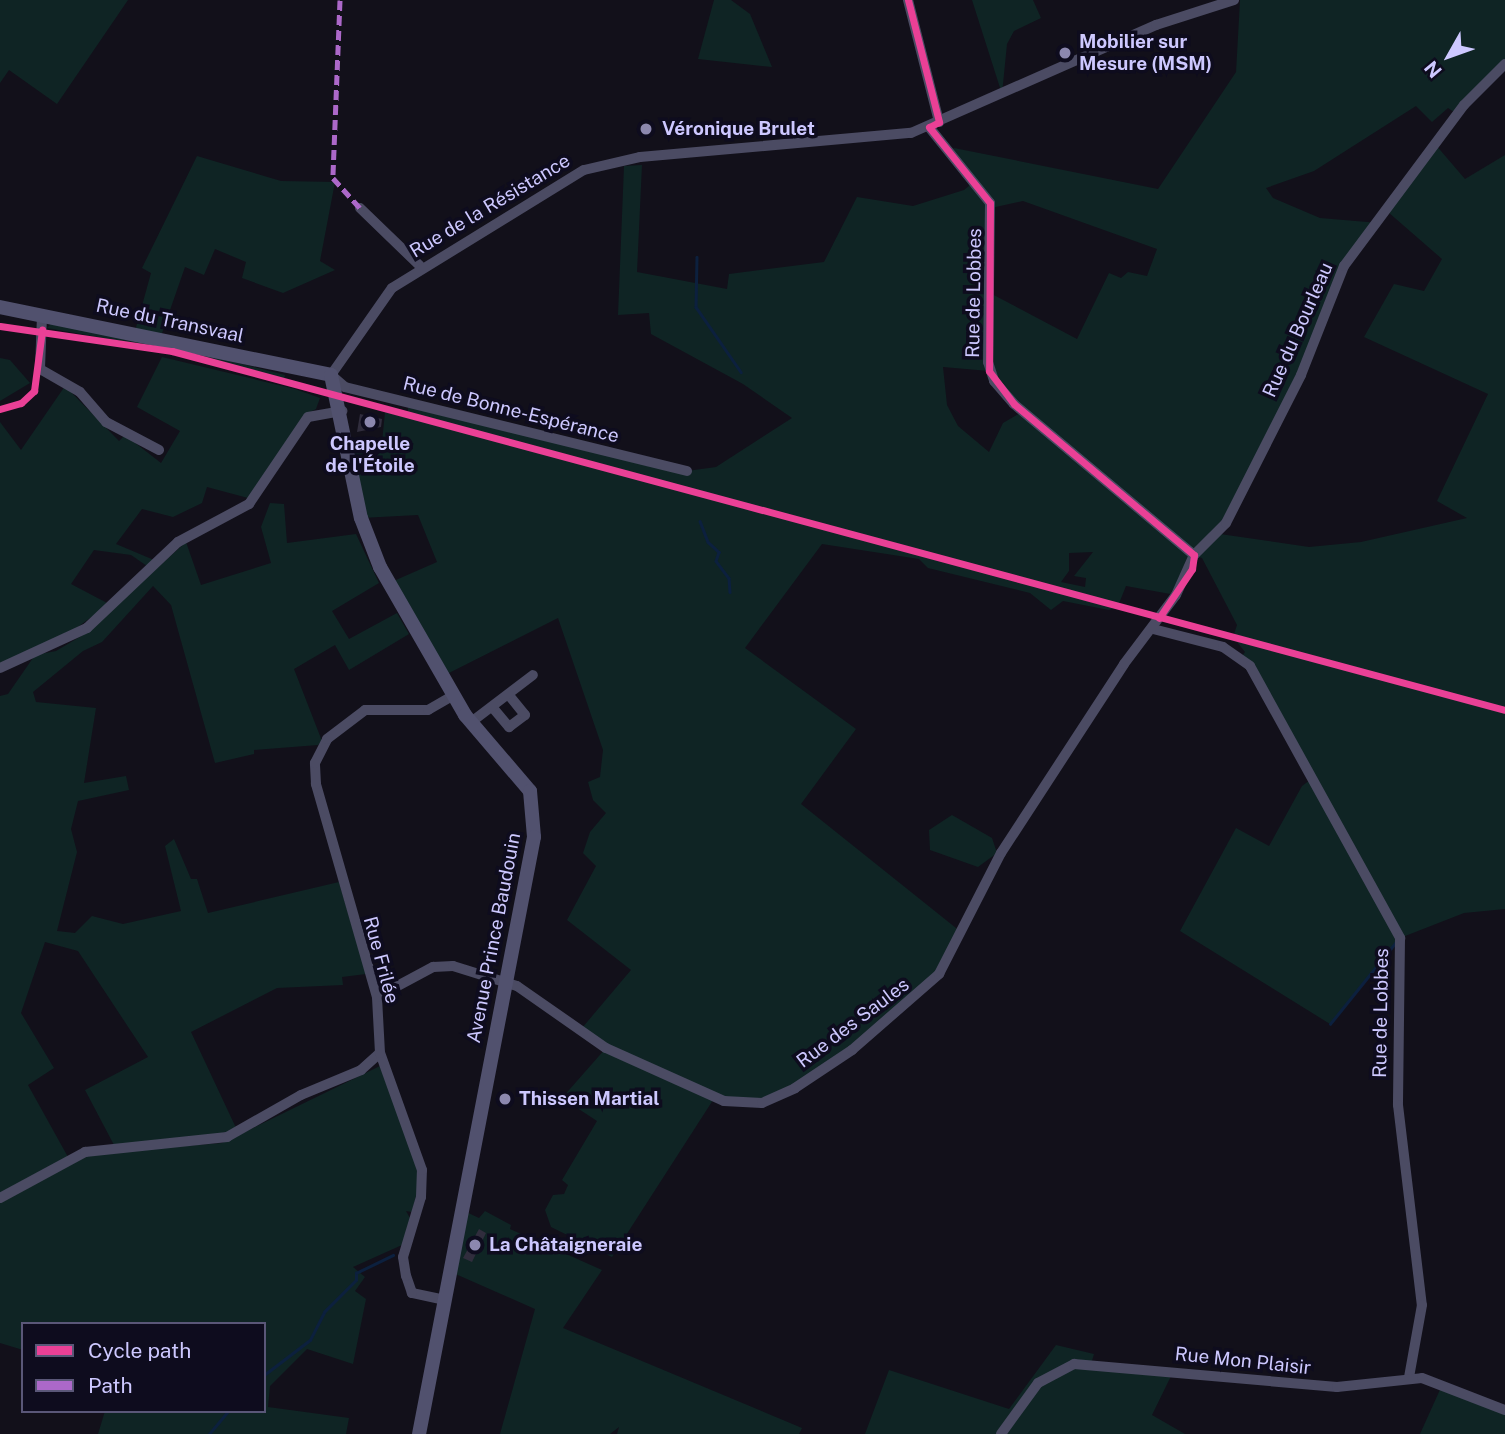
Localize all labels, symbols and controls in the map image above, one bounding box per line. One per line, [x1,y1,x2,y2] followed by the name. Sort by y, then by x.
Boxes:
[1414,21,1484,91] north arrow
[1079,31,1212,75] place label: Mobilier sur Mesure (MSM)
[1057,45,1073,61] marker: Mobilier sur Mesure (MSM)
[1420,57,1446,82] text: N
[662,118,815,140] place label: Véronique Brulet
[636,119,656,139] marker: Véronique Brulet
[406,149,574,263] street label: Rue de la Résistance
[961,228,987,358] street label: Rue de Lobbes
[1258,259,1338,401] street label: Rue du Bourleau
[94,294,246,348] street label: Rue du Transvaal
[400,372,622,448] street label: Rue de Bonne-Espérance
[362,414,378,430] marker: Chapelle de l'Étoile
[325,433,415,477] place label: Chapelle de l'Étoile
[462,831,526,1045] street label: Avenue Prince Baudouin
[358,914,404,1006] street label: Rue Frilée
[1368,948,1394,1078] street label: Rue de Lobbes
[792,973,914,1073] street label: Rue des Saules
[519,1088,659,1110] place label: Thissen Martial
[497,1091,513,1107] marker: Thissen Martial
[489,1234,642,1256] place label: La Châtaigneraie
[467,1237,483,1253] marker: La Châtaigneraie
[21,1322,266,1413] legend
[88,1338,191,1363] text: Cycle path
[1174,1343,1312,1379] street label: Rue Mon Plaisir
[88,1373,133,1398] text: Path

